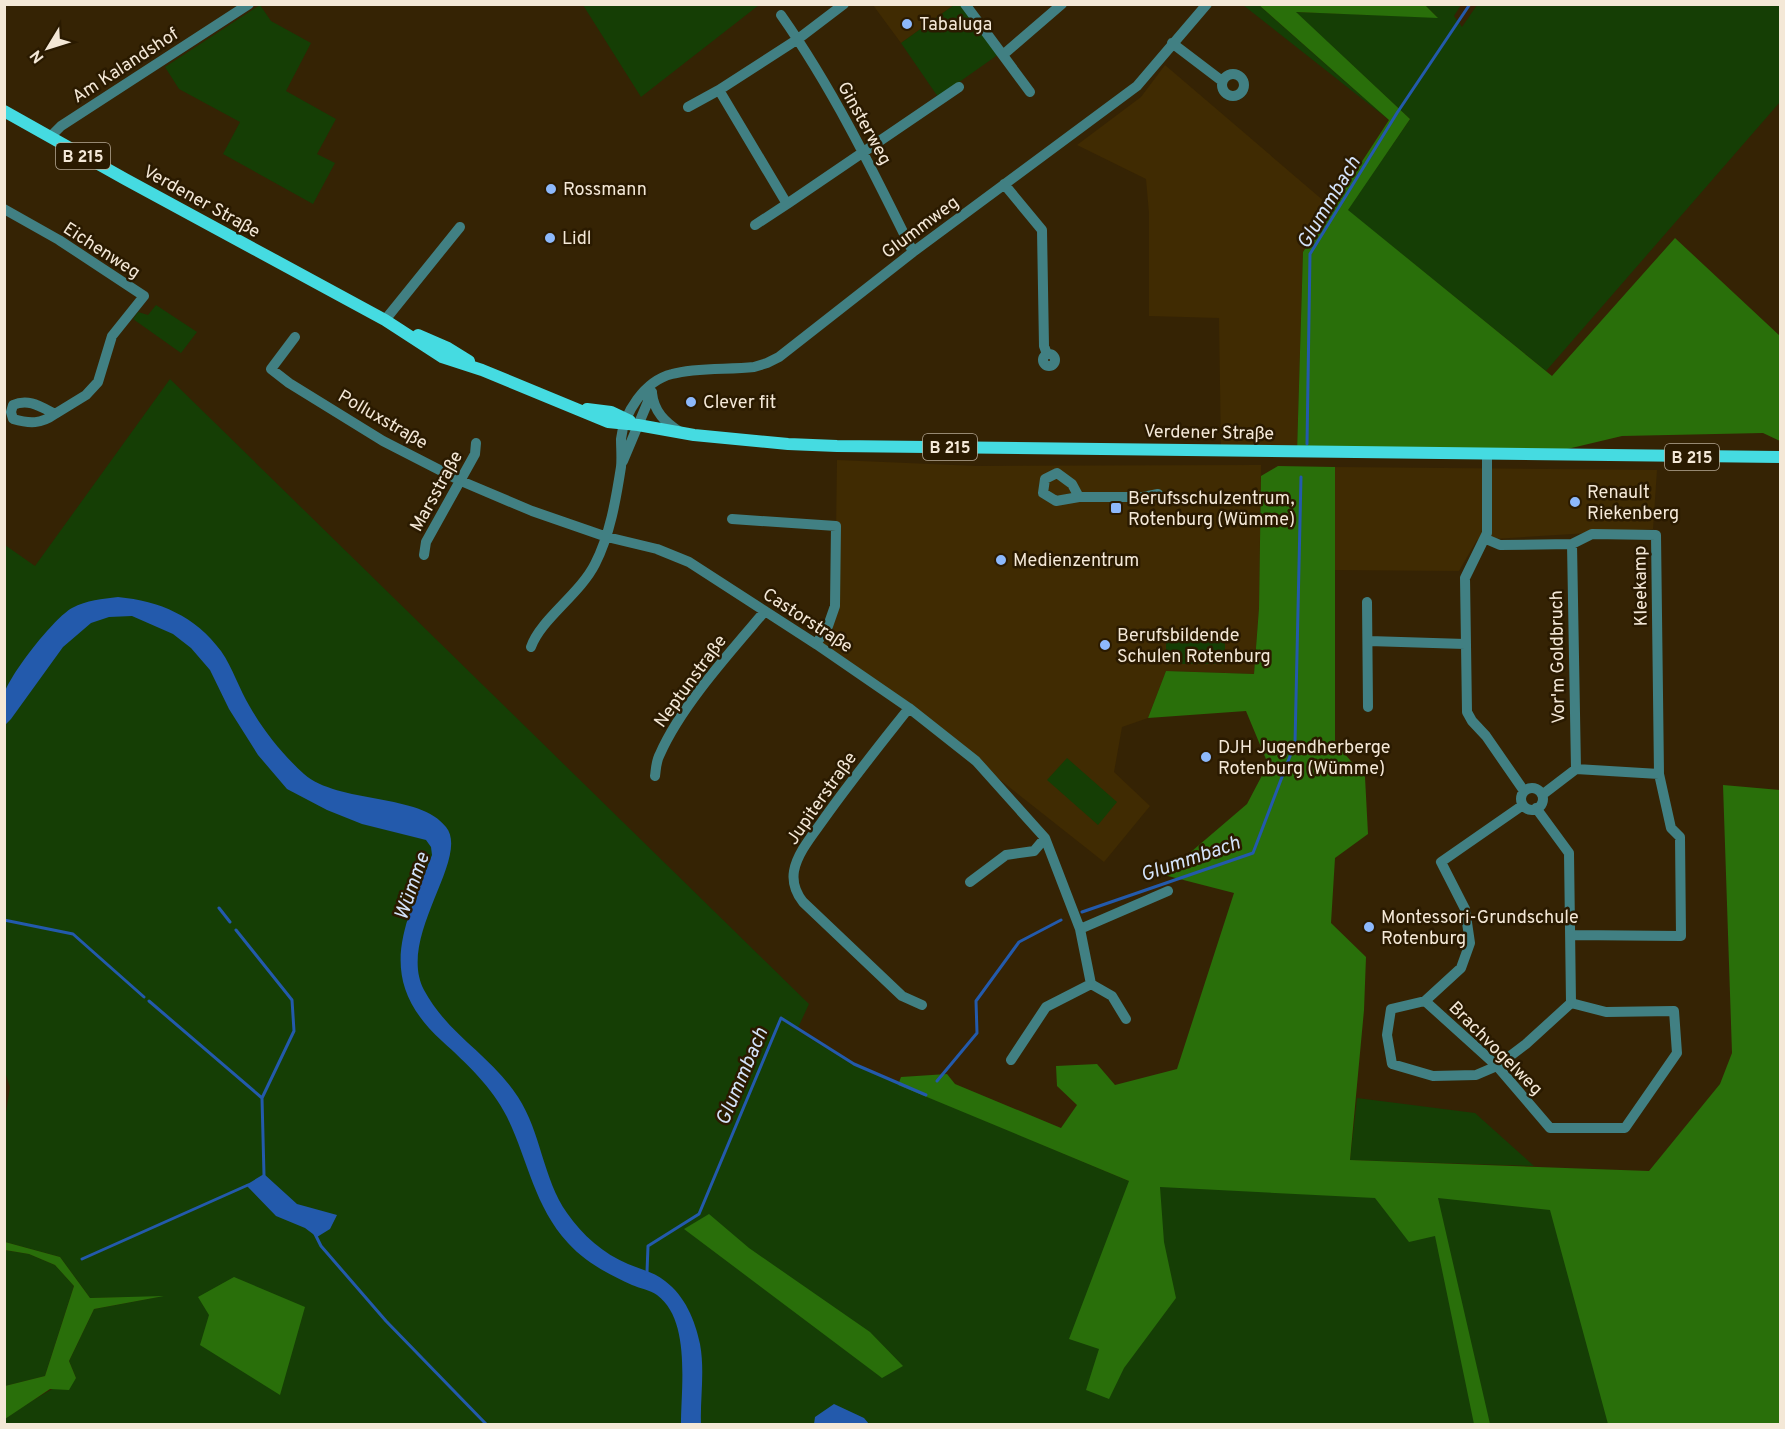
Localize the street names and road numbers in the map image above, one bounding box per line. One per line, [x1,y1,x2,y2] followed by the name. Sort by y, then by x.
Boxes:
[68,23,183,109] street label: Am Kalandshof
[831,78,896,169] street label: Ginsterweg
[56,143,110,169] road number: B 215
[139,161,264,244] street label: Verdener Straße
[878,192,964,265] street label: Glummweg
[58,218,144,285] street label: Eichenweg
[333,385,431,455] street label: Polluxstraße
[1144,421,1274,446] street label: Verdener Straße
[923,434,977,460] road number: B 215
[1665,444,1719,470] road number: B 215
[406,447,469,536] street label: Marsstraße
[1629,545,1654,627] street label: Kleekamp
[758,584,857,659] street label: Castorstraße
[1546,590,1571,724] street label: Vor'm Goldbruch
[650,631,733,733] street label: Neptunstraße
[782,748,863,850] street label: Jupiterstraße
[1443,997,1547,1101] street label: Brachvogelweg

